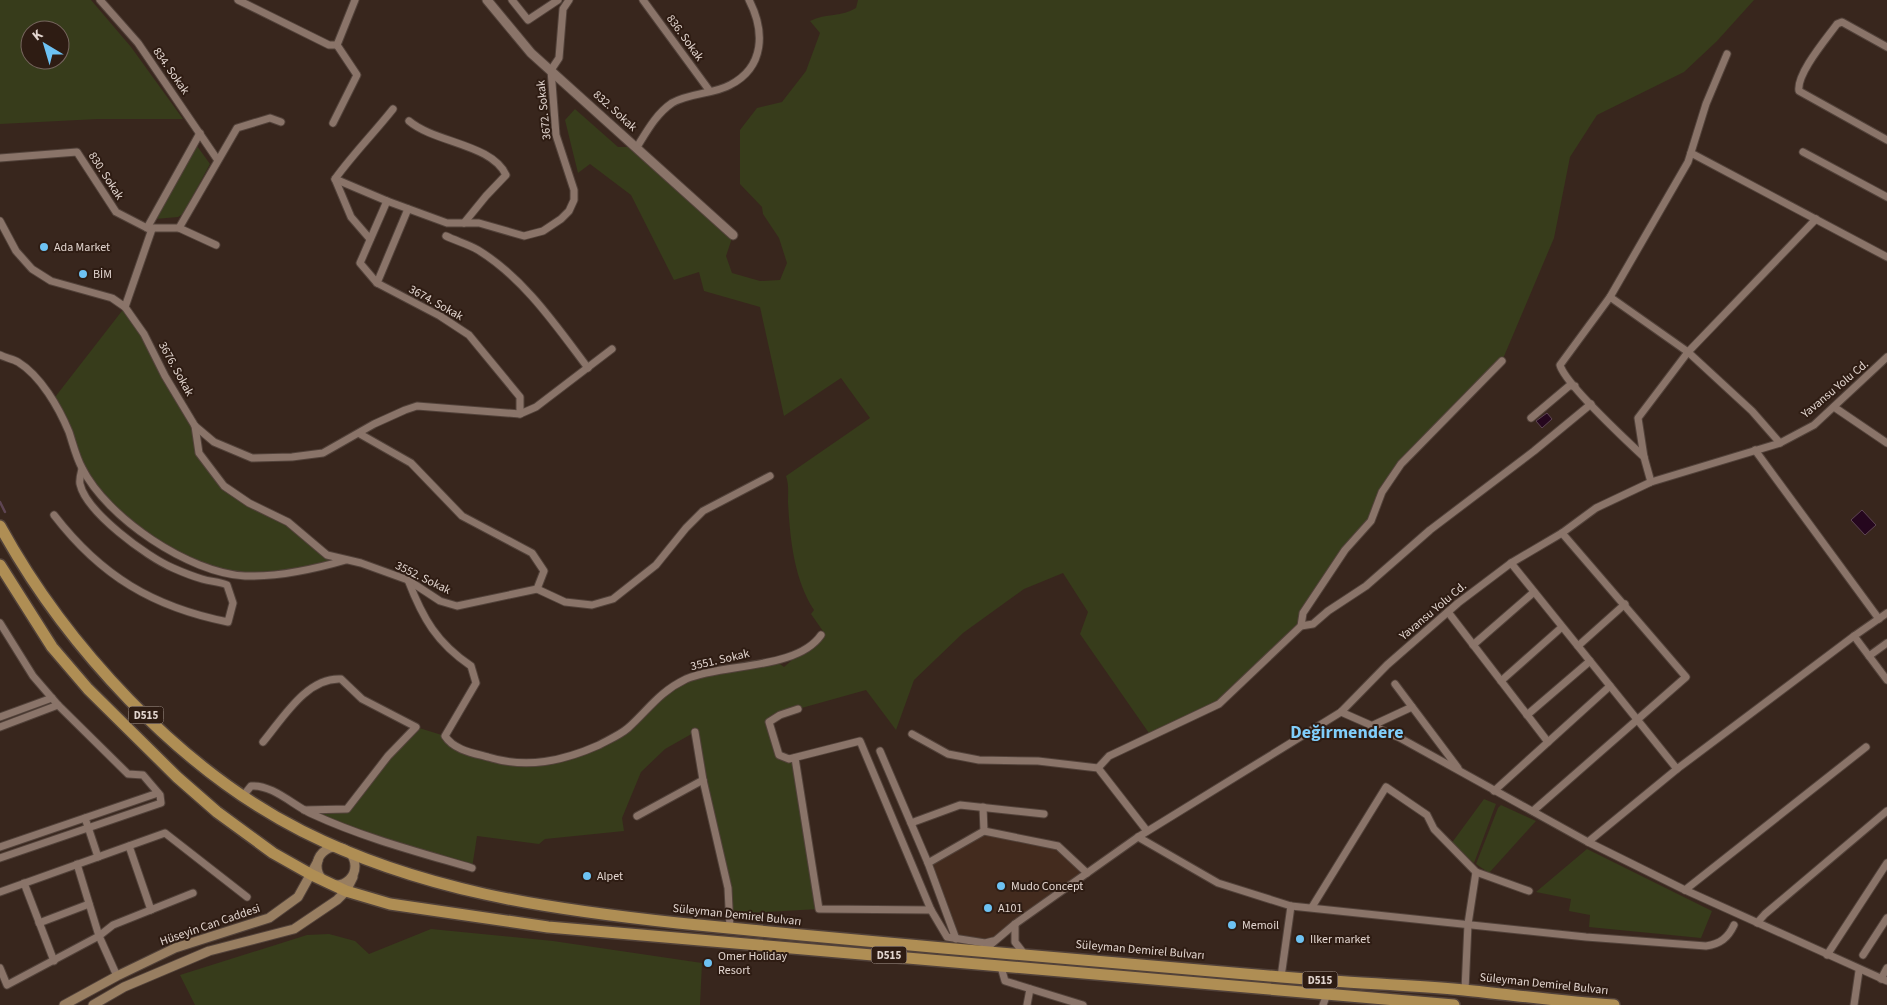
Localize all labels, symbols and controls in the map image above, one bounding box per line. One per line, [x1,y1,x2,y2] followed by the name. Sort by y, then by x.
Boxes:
[662,11,708,65] street label: 836. Sokak
[20,20,70,70] north arrow
[28,25,47,46] text: K
[149,44,193,98] street label: 834. Sokak
[532,79,556,141] street label: 3672. Sokak
[589,87,641,135] street label: 832. Sokak
[84,149,128,203] street label: 830. Sokak
[54,239,110,256] place label: Ada Market
[38,241,50,253] marker: Ada Market
[93,266,112,283] place label: BİM
[77,268,89,280] marker: BİM
[406,281,466,325] street label: 3674. Sokak
[154,339,198,399] street label: 3676. Sokak
[1797,356,1872,423] street label: Yavansu Yolu Cd.
[392,557,454,599] street label: 3552. Sokak
[1395,578,1470,645] street label: Yavansu Yolu Cd.
[689,645,751,675] street label: 3551. Sokak
[128,706,164,724] road number: D515
[1290,720,1404,745] district label: Değirmendere
[597,868,623,885] place label: Alpet
[581,870,593,882] marker: Alpet
[1011,878,1083,895] place label: Mudo Concept
[995,880,1007,892] marker: Mudo Concept
[158,900,262,950] street label: Hüseyin Can Caddesi
[672,900,802,930] street label: Süleyman Demirel Bulvarı
[998,900,1022,917] place label: A101
[982,902,994,914] marker: A101
[1242,917,1279,934] place label: Memoil
[1226,919,1238,931] marker: Memoil
[1310,931,1370,948] place label: Ilker market
[1294,933,1306,945] marker: Ilker market
[1075,936,1205,964] street label: Süleyman Demirel Bulvarı
[872,946,906,964] road number: D515
[718,948,787,979] place label: Omer Holiday Resort
[702,957,714,969] marker: Omer Holiday Resort
[1479,969,1609,999] street label: Süleyman Demirel Bulvarı
[1302,972,1338,988] road number: D515

